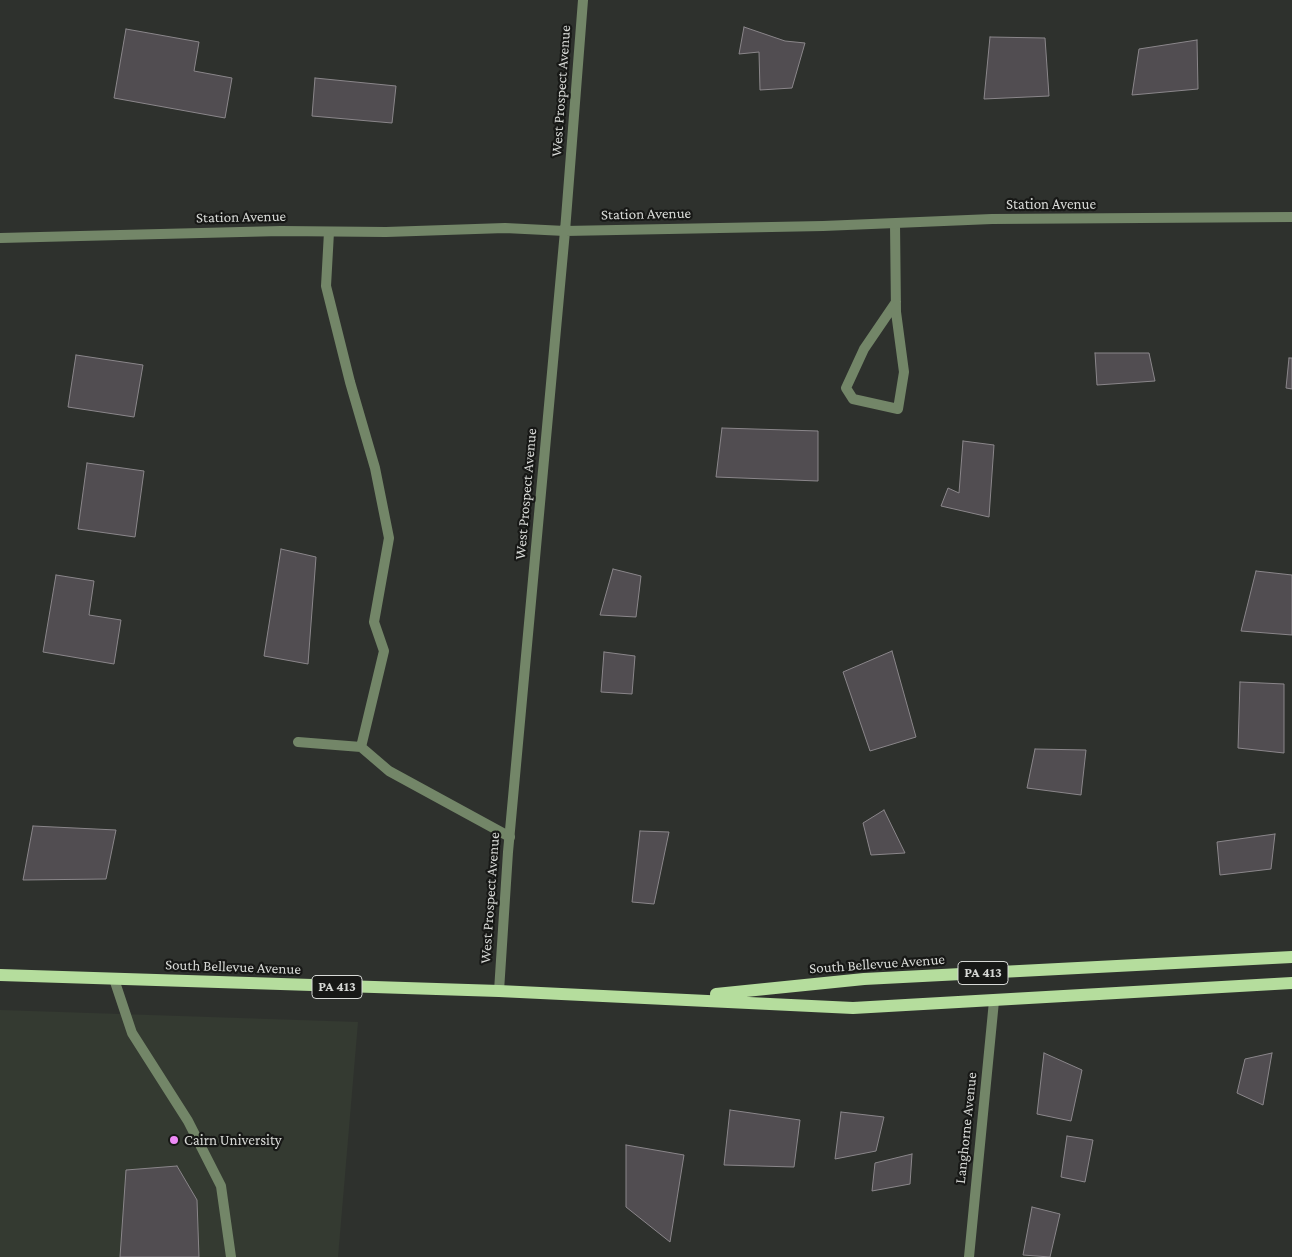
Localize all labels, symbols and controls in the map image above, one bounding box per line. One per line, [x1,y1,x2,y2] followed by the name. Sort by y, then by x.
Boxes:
[547,25,575,157] street label: West Prospect Avenue
[1006,195,1096,213] street label: Station Avenue
[601,204,691,224] street label: Station Avenue
[196,207,286,227] street label: Station Avenue
[511,428,541,560] street label: West Prospect Avenue
[476,832,504,964] street label: West Prospect Avenue
[809,950,945,978] street label: South Bellevue Avenue
[165,956,301,978] street label: South Bellevue Avenue
[958,961,1008,984] road number: PA 413
[312,976,362,999] road number: PA 413
[951,1071,981,1185] street label: Langhorne Avenue
[184,1131,282,1149] place label: Cairn University
[168,1134,180,1146] marker: Cairn University

